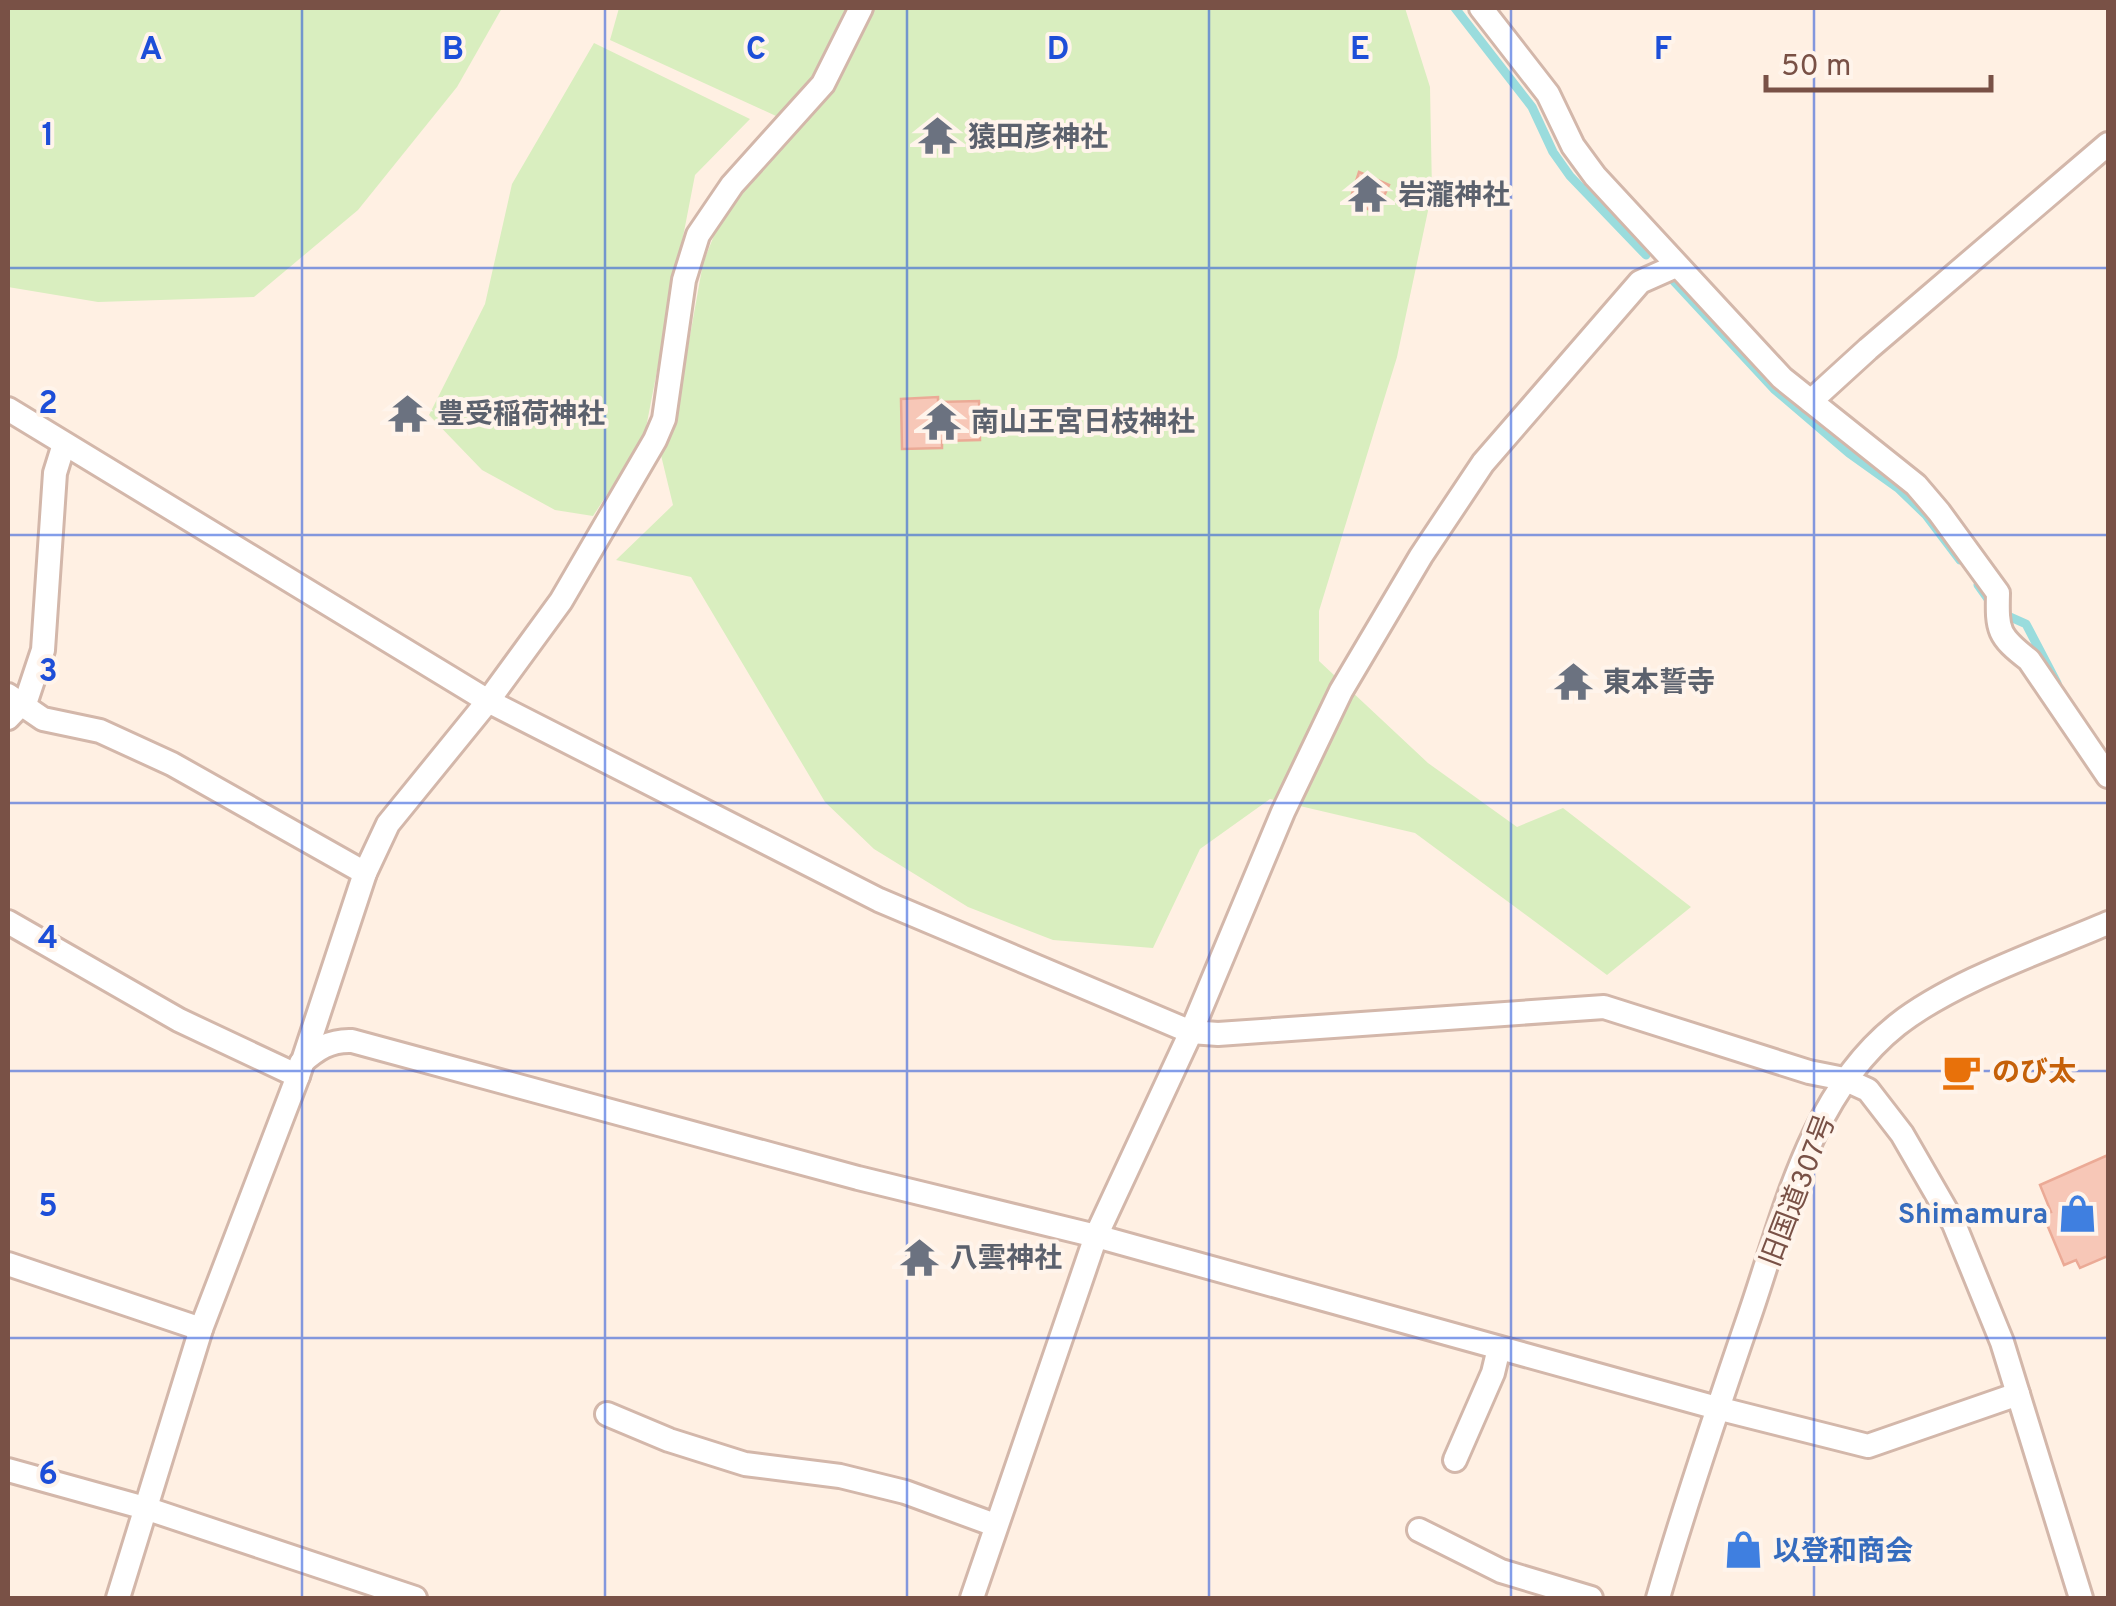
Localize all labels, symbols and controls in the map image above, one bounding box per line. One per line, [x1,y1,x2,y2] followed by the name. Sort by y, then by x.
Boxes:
[1766,30,1991,92] scale bar
[140,31,162,71] text: A
[442,31,464,71] text: B
[746,31,766,71] text: C
[1047,31,1069,71] text: D
[1350,31,1370,71] text: E
[1654,31,1672,71] text: F
[1781,49,1851,86] text: 50 m
[917,115,959,157] temple icon: 猿田彦神社
[42,117,54,157] text: 1
[968,121,1108,157] place label: 猿田彦神社
[1347,173,1389,215] temple icon: 岩瀧神社
[1398,179,1510,215] place label: 岩瀧神社
[38,385,58,425] text: 2
[386,392,428,434] temple icon: 豊受稲荷神社
[437,398,605,434] place label: 豊受稲荷神社
[920,400,962,442] temple icon: 南山王宮日枝神社
[971,406,1195,442] place label: 南山王宮日枝神社
[38,653,58,693] text: 3
[1552,660,1594,702] temple icon: 東本誓寺
[1603,666,1715,702] place label: 東本誓寺
[38,920,58,960] text: 4
[1941,1050,1983,1092] cafe icon: のび太
[1992,1056,2076,1092] place label: のび太
[1754,1110,1845,1272] street label: 旧国道307号
[38,1188,58,1228] text: 5
[2057,1192,2099,1234] shop icon: Shimamura
[1898,1198,2048,1234] place label: Shimamura
[899,1236,941,1278] temple icon: 八雲神社
[950,1242,1062,1278] place label: 八雲神社
[38,1456,58,1496] text: 6
[1722,1529,1764,1571] shop icon: 以登和商会
[1773,1535,1913,1571] place label: 以登和商会

